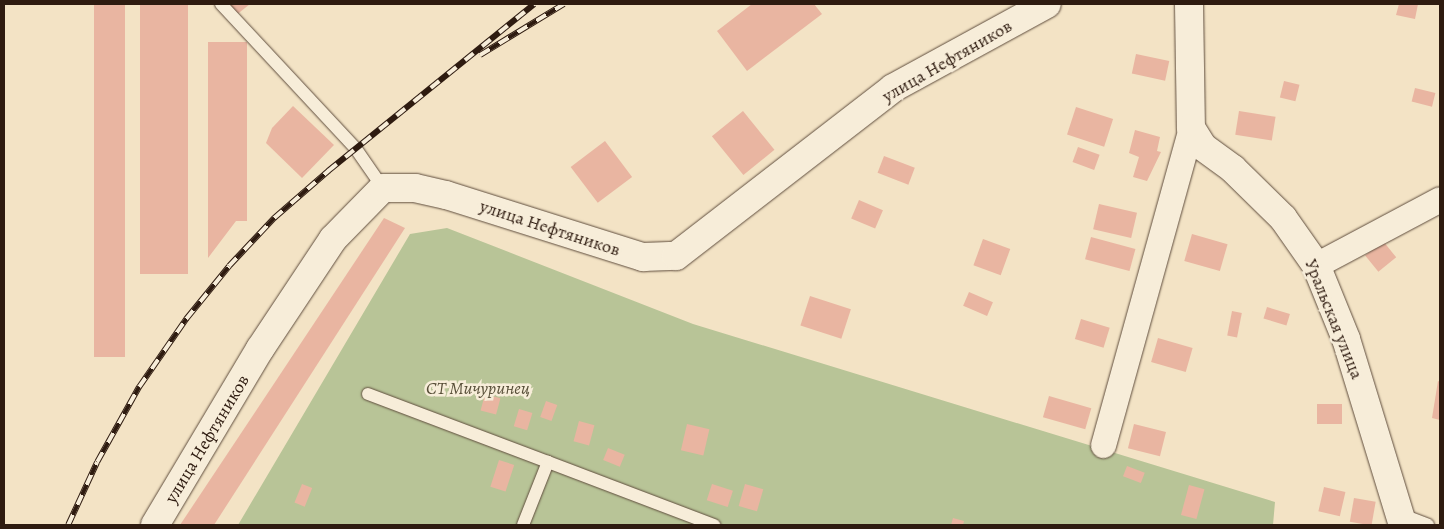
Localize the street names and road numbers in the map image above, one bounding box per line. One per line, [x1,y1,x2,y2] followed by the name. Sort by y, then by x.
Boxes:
[878,15,1016,107] street label: улица Нефтяников
[477,195,623,261] street label: улица Нефтяников
[1300,256,1368,382] street label: Уральская улица
[160,371,254,507] street label: улица Нефтяников

